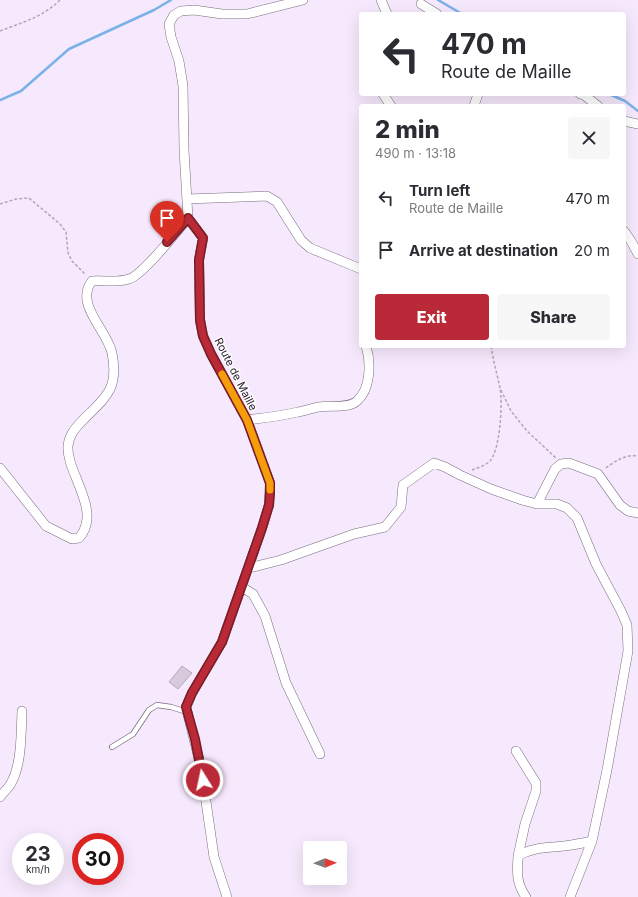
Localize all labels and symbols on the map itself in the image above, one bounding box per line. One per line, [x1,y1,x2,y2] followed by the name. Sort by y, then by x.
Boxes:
[150,201,184,242] pin
[212,335,260,413] street label: Route de Maille
[182,759,224,801] position arrow
[72,833,124,885] speed limit sign: 30
[303,841,347,885] north arrow

